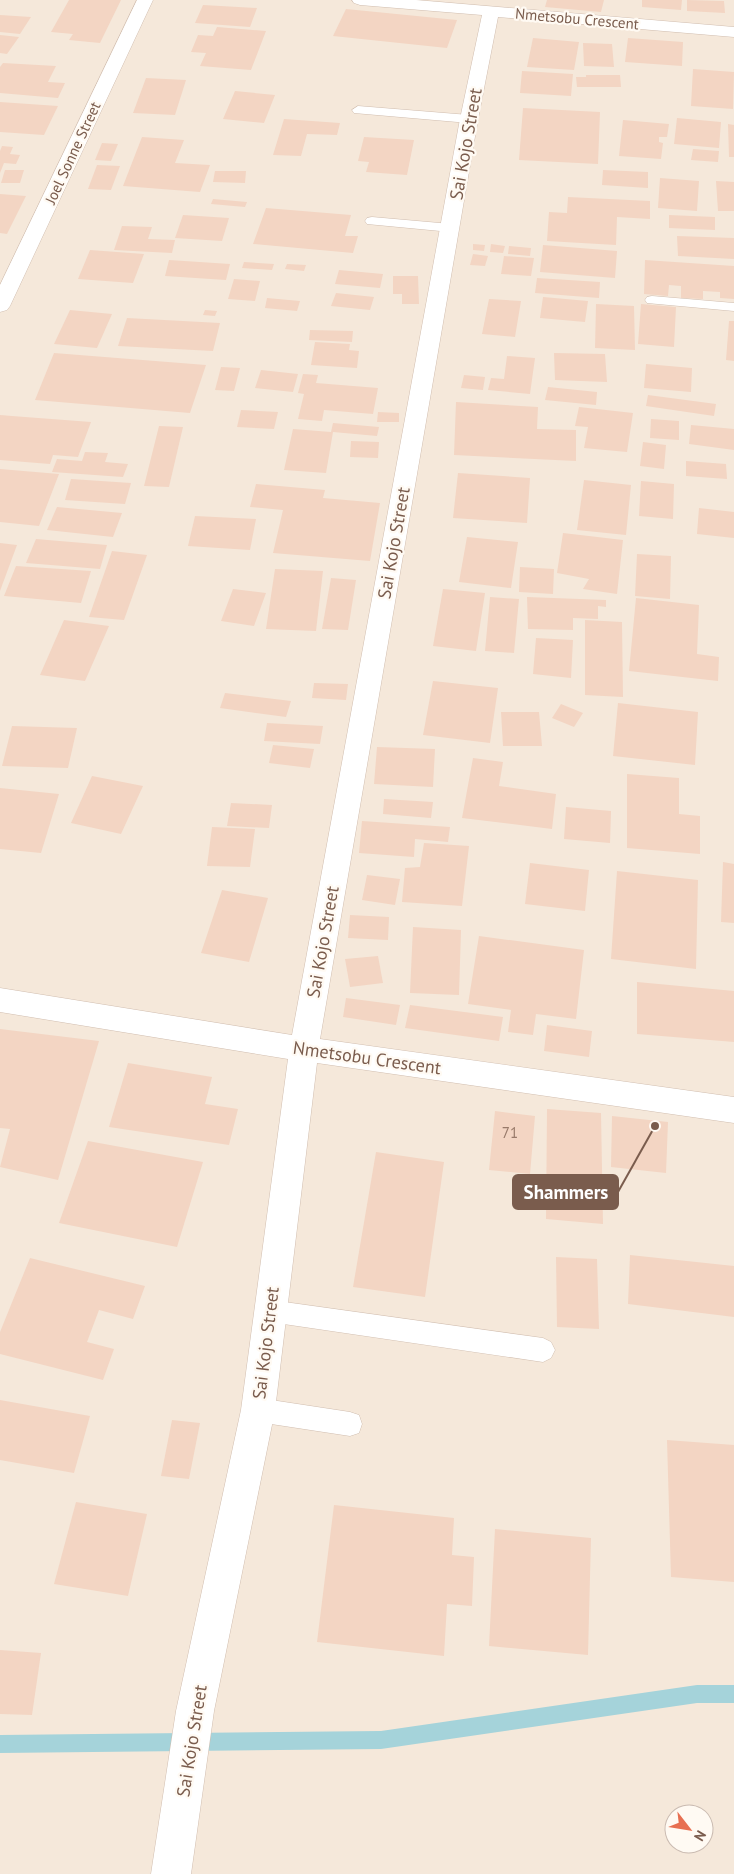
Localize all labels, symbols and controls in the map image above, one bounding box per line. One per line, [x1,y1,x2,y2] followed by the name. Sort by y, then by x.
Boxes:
[514,4,640,33] street label: Nmetsobu Crescent
[444,86,487,202] street label: Sai Kojo Street
[40,99,105,208] street label: Joel Sonne Street
[372,485,415,601] street label: Sai Kojo Street
[301,884,344,1000] street label: Sai Kojo Street
[292,1036,442,1079] street label: Nmetsobu Crescent
[502,1123,518,1142] house number: 71
[513,1175,618,1209] callout: Shammers
[524,1180,608,1204] text: Shammers
[247,1285,284,1400] street label: Sai Kojo Street
[171,1683,212,1799] street label: Sai Kojo Street
[664,1804,714,1854] north arrow
[690,1827,710,1844] text: N

